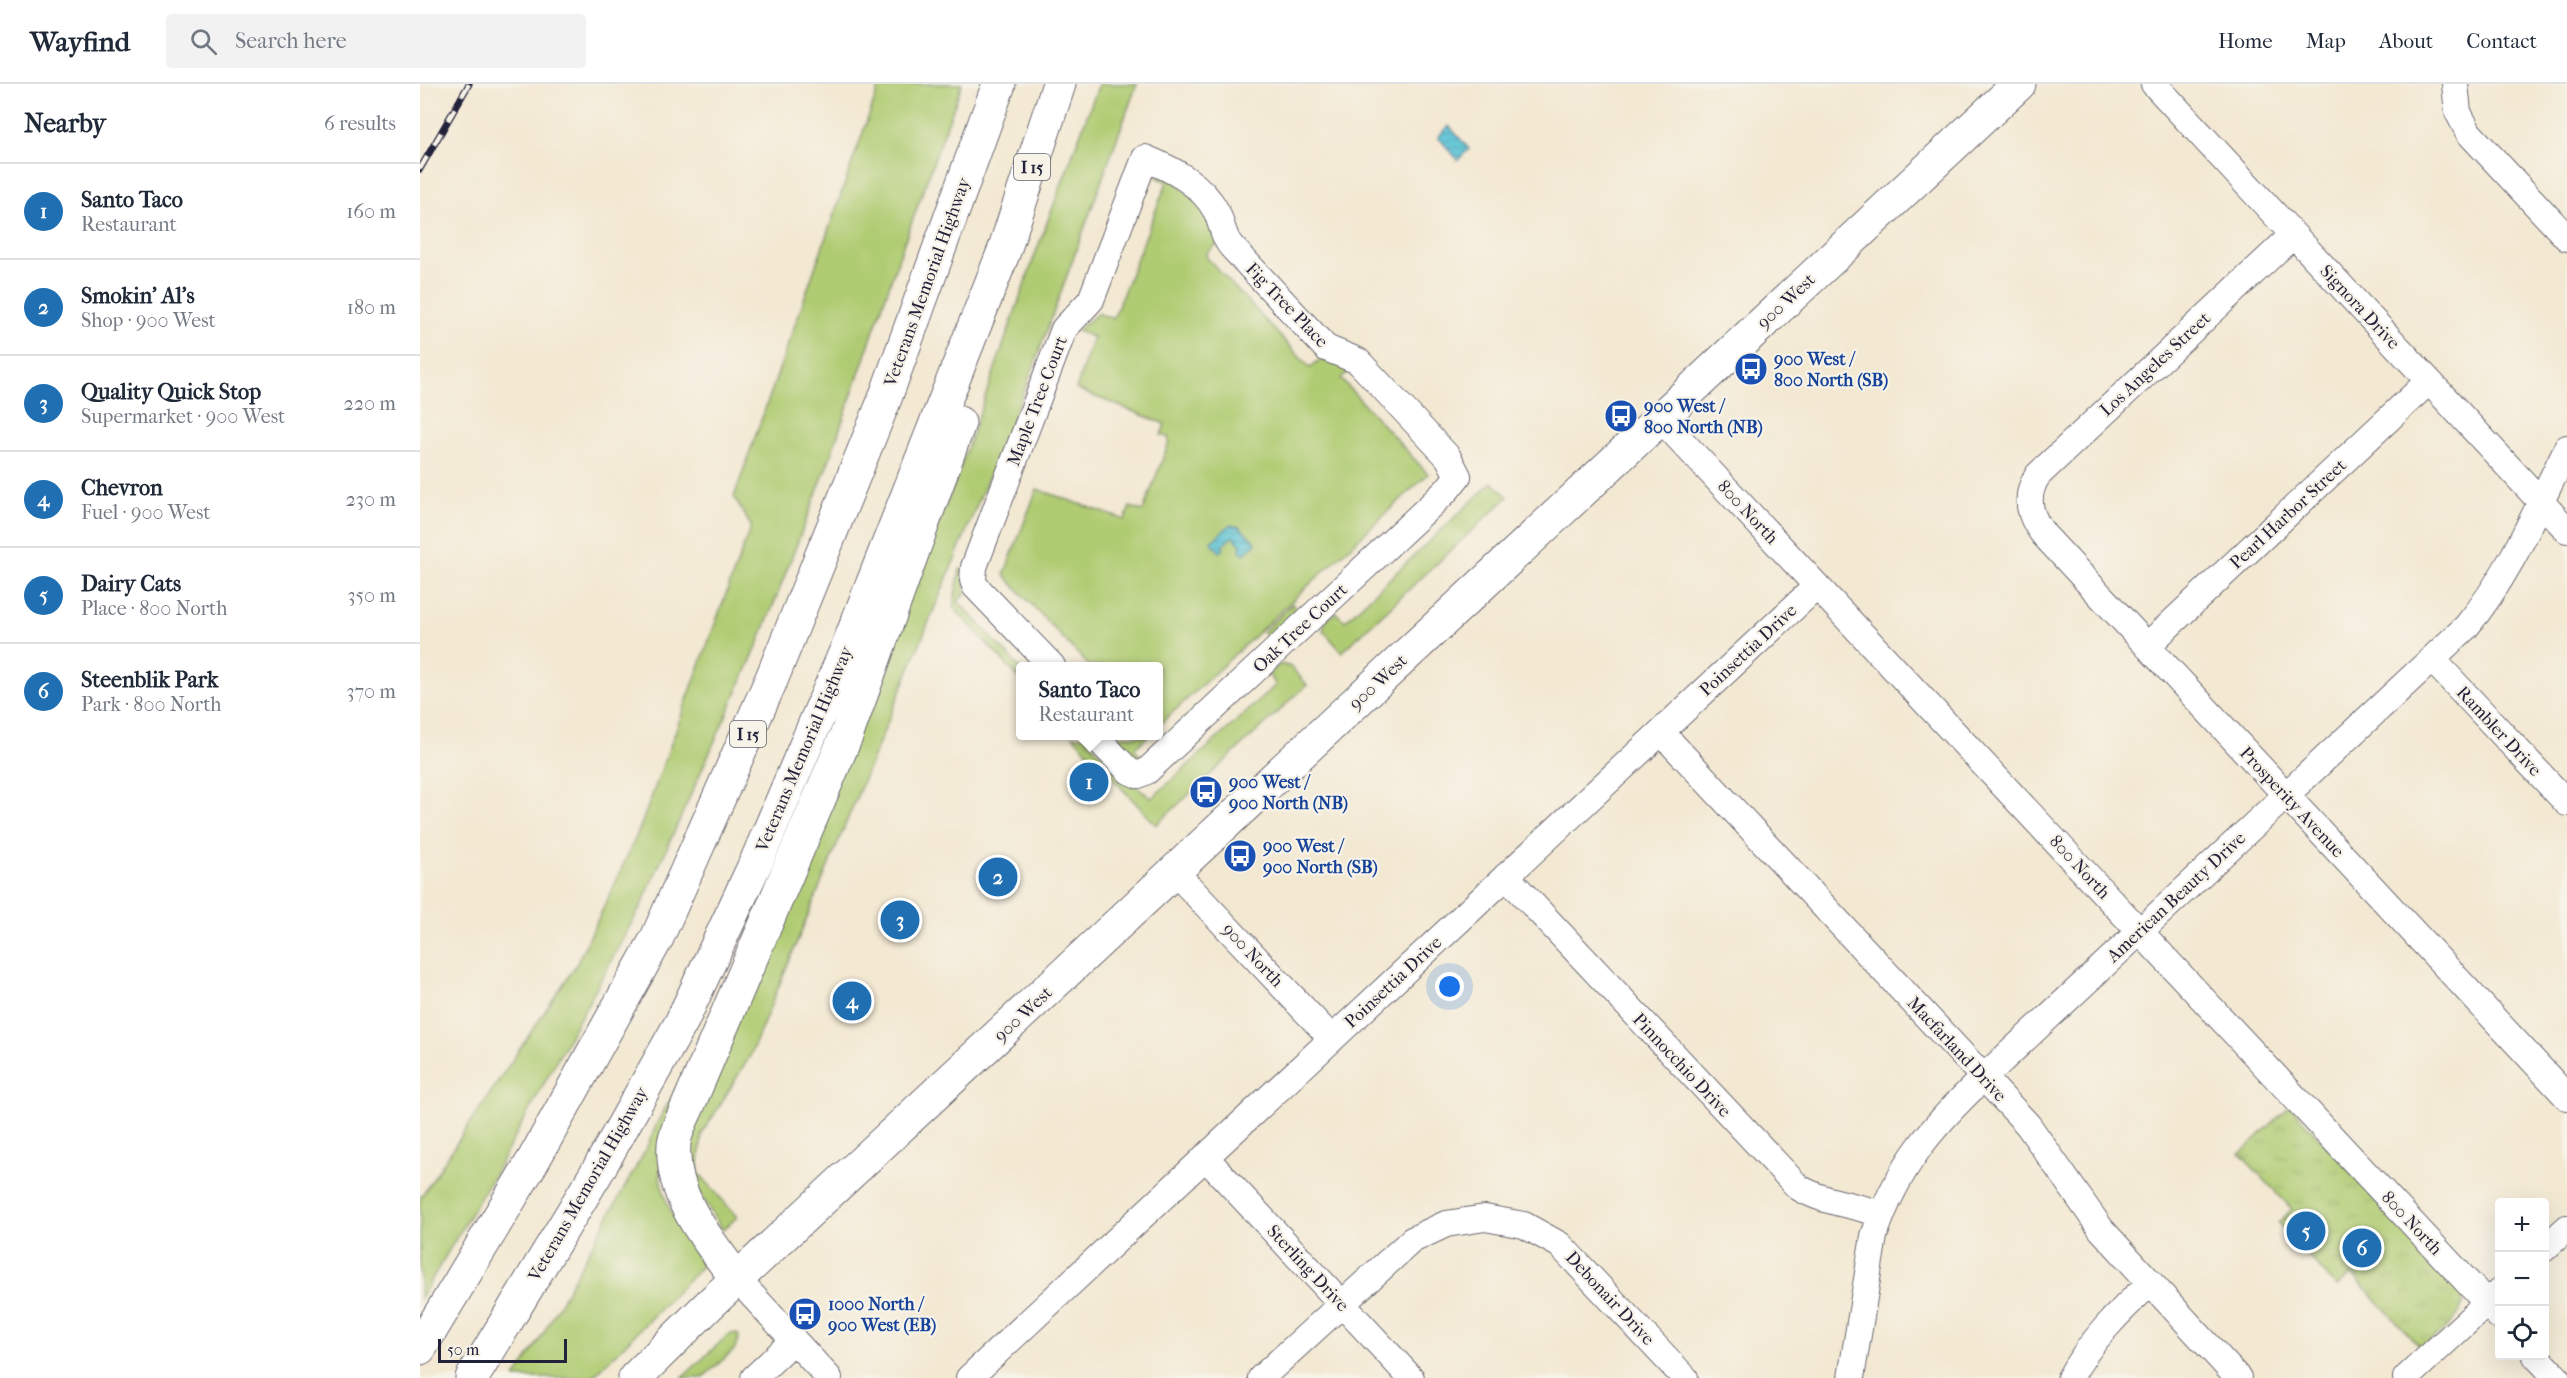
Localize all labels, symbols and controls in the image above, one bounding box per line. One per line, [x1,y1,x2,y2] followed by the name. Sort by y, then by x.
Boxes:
[166,14,586,68] search box
[30,25,130,58] text: Wayfind
[187,25,220,58] icon: search
[235,28,347,54] text: Search here
[2218,29,2273,53] text: Home
[2306,29,2346,53] text: Map
[2379,29,2433,53] text: About
[2466,29,2537,53] text: Contact
[24,108,106,139] text: Nearby
[324,112,396,135] text: 6 results
[1014,154,1050,180] road number: I 15
[880,174,976,390] street label: Veterans Memorial Highway
[81,187,183,213] text: Santo Taco
[40,200,47,223] text: 1
[346,200,396,223] text: 160 m
[81,213,177,236] text: Restaurant
[1241,259,1332,352] street label: Fig Tree Place
[2315,261,2404,354] street label: Signora Drive
[1753,269,1820,333] street label: 900 West
[81,283,195,309] text: Smokin' Al's
[38,296,49,319] text: 2
[347,296,396,319] text: 180 m
[2096,308,2215,421] street label: Los Angeles Street
[81,309,216,332] text: Shop · 900 West
[1003,333,1072,469] street label: Maple Tree Court
[1773,349,1888,391] place label: 900 West / 800 North (SB)
[1733,351,1769,387] bus stop icon: 900 West / 800 North (SB)
[81,379,261,405] text: Quality Quick Stop
[39,392,48,415] text: 3
[343,392,396,415] text: 220 m
[1643,396,1763,438] place label: 900 West / 800 North (NB)
[1603,398,1639,434] bus stop icon: 900 West / 800 North (NB)
[81,405,285,428] text: Supermarket · 900 West
[2226,455,2351,574] street label: Pearl Harbor Street
[81,475,163,501] text: Chevron
[1713,476,1782,549] street label: 800 North
[38,488,49,511] text: 4
[346,488,396,511] text: 230 m
[81,501,210,524] text: Fuel · 900 West
[81,571,181,597] text: Dairy Cats
[1249,579,1352,677] street label: Oak Tree Court
[39,584,48,607] text: 5
[347,584,396,607] text: 350 m
[81,597,227,620] text: Place · 800 North
[1695,600,1801,701] street label: Poinsettia Drive
[751,642,858,856] street label: Veterans Memorial Highway
[1345,650,1412,714] street label: 900 West
[1016,662,1163,740] popup
[81,667,218,693] text: Steenblik Park
[1039,677,1140,703] text: Santo Taco
[38,680,49,703] text: 6
[346,680,396,703] text: 370 m
[2452,682,2546,781] street label: Rambler Drive
[81,693,222,716] text: Park · 800 North
[1039,703,1134,726] text: Restaurant
[730,721,766,747] road number: I 15
[2235,743,2348,862] street label: Prosperity Avenue
[1070,760,1108,804] pin: 1
[1228,772,1348,814] place label: 900 West / 900 North (NB)
[1188,774,1224,810] bus stop icon: 900 West / 900 North (NB)
[2102,828,2250,968] street label: American Beauty Drive
[2045,831,2114,904] street label: 800 North
[1262,836,1378,878] place label: 900 West / 900 North (SB)
[1222,838,1258,874] bus stop icon: 900 West / 900 North (SB)
[978,854,1018,900] pin: 2
[880,898,920,942] pin: 3
[1218,919,1288,992] street label: 900 North
[1340,932,1446,1033] street label: Poinsettia Drive
[1435,972,1464,1001] your location
[832,978,872,1024] pin: 4
[990,982,1057,1046] street label: 900 West
[1903,993,2011,1106] street label: Macfarland Drive
[1628,1009,1735,1122] street label: Pinnocchio Drive
[524,1082,653,1286] street label: Veterans Memorial Highway
[2377,1187,2446,1260] street label: 800 North
[2495,1198,2549,1360] map controls
[2495,1198,2549,1252] button: +
[2286,1208,2326,1254] pin: 5
[1262,1221,1353,1316] street label: Sterling Drive
[2342,1226,2382,1270] pin: 6
[1561,1247,1659,1350] street label: Debonair Drive
[2495,1252,2549,1306] button: −
[827,1294,936,1336] place label: 1000 North / 900 West (EB)
[787,1296,823,1332] bus stop icon: 1000 North / 900 West (EB)
[2495,1306,2549,1360] button: locate
[438,1336,567,1364] scale bar
[447,1340,479,1359] text: 50 m

